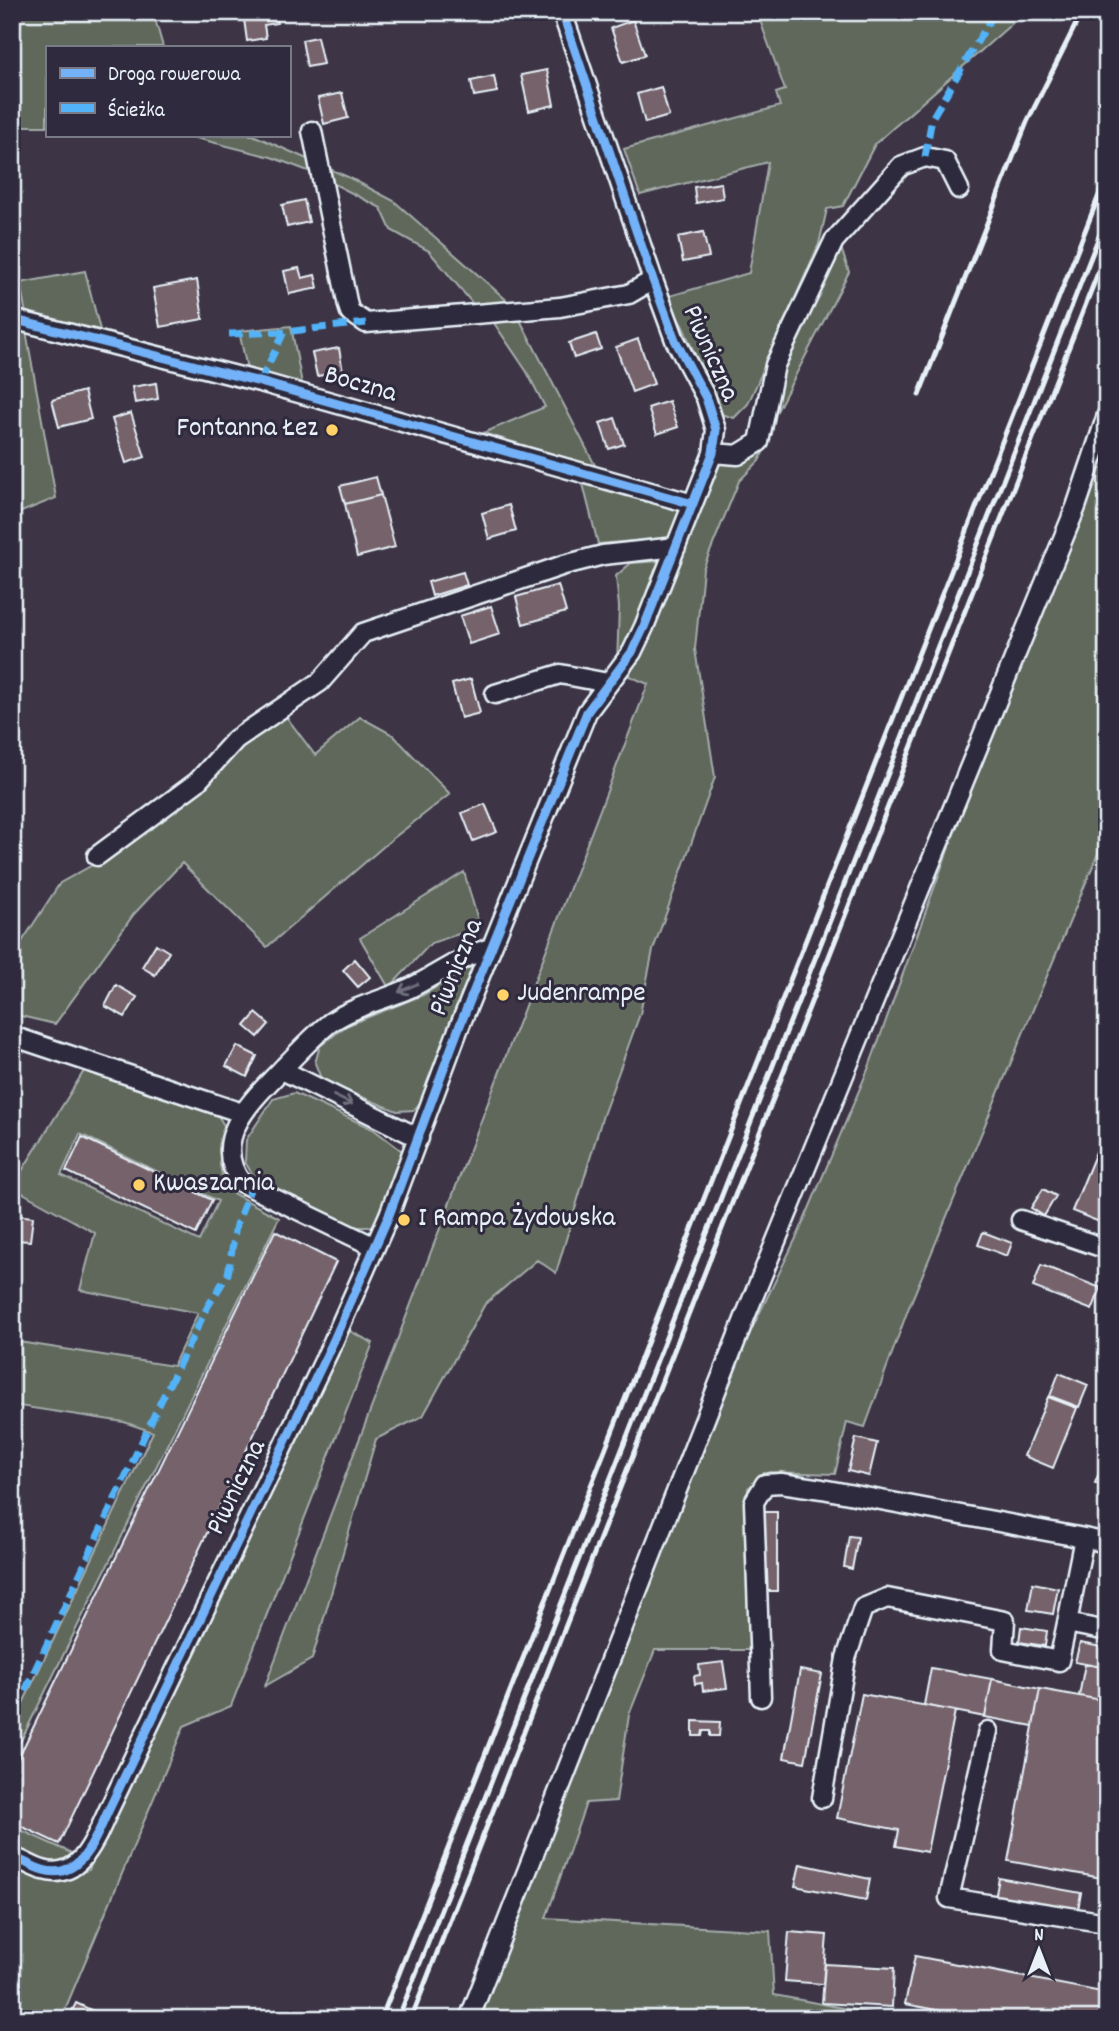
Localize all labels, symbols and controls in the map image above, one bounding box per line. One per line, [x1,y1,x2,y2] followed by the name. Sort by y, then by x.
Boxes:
[46,46,290,136] legend
[108,61,241,91] text: Droga rowerowa
[108,97,166,127] text: Ścieżka
[670,299,748,409] street label: Piwniczna
[319,357,402,416] street label: Boczna
[176,410,318,450] place label: Fontanna Łez
[324,422,340,438] marker: Fontanna Łez
[420,912,496,1023] street label: Piwniczna
[517,975,646,1015] place label: Judenrampe
[398,982,419,995] one-way arrow
[495,987,511,1003] marker: Judenrampe
[332,1094,353,1108] one-way arrow
[153,1165,275,1205] place label: Kwaszarnia
[131,1177,147,1193] marker: Kwaszarnia
[418,1200,616,1240] place label: I Rampa Żydowska
[396,1212,412,1228] marker: I Rampa Żydowska
[198,1433,279,1543] street label: Piwniczna
[1004,1916,1074,1986] north arrow
[1034,1923,1044,1950] text: N

